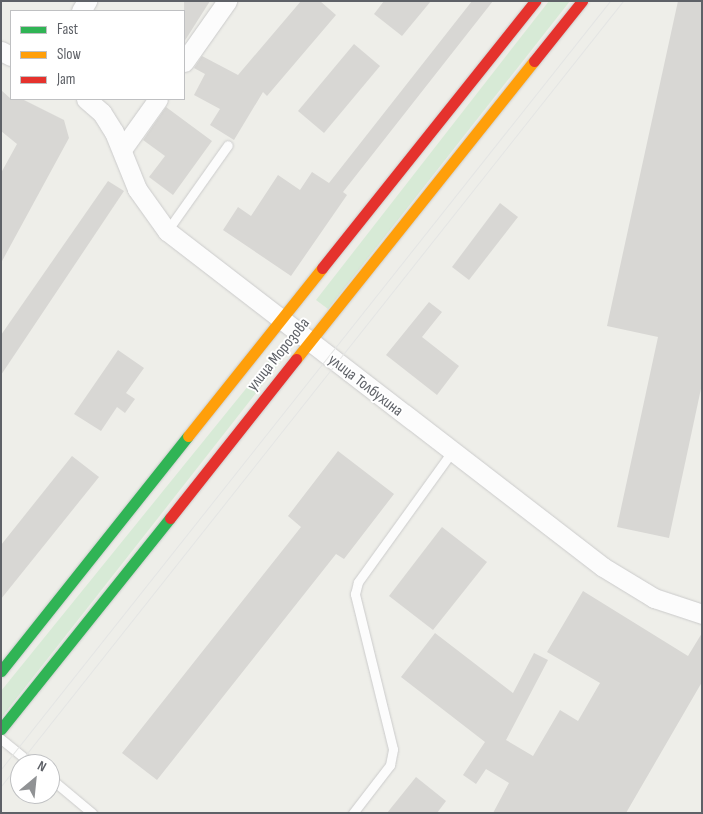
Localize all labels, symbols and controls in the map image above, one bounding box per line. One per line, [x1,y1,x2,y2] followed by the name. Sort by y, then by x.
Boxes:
[10,10,185,100] legend
[57,20,78,39] text: Fast
[57,45,81,64] text: Slow
[57,70,75,89] text: Jam
[244,315,314,395] street label: улица Морозова
[324,351,406,421] street label: улица Толбухина
[10,754,60,804] north arrow
[35,757,49,775] text: N

